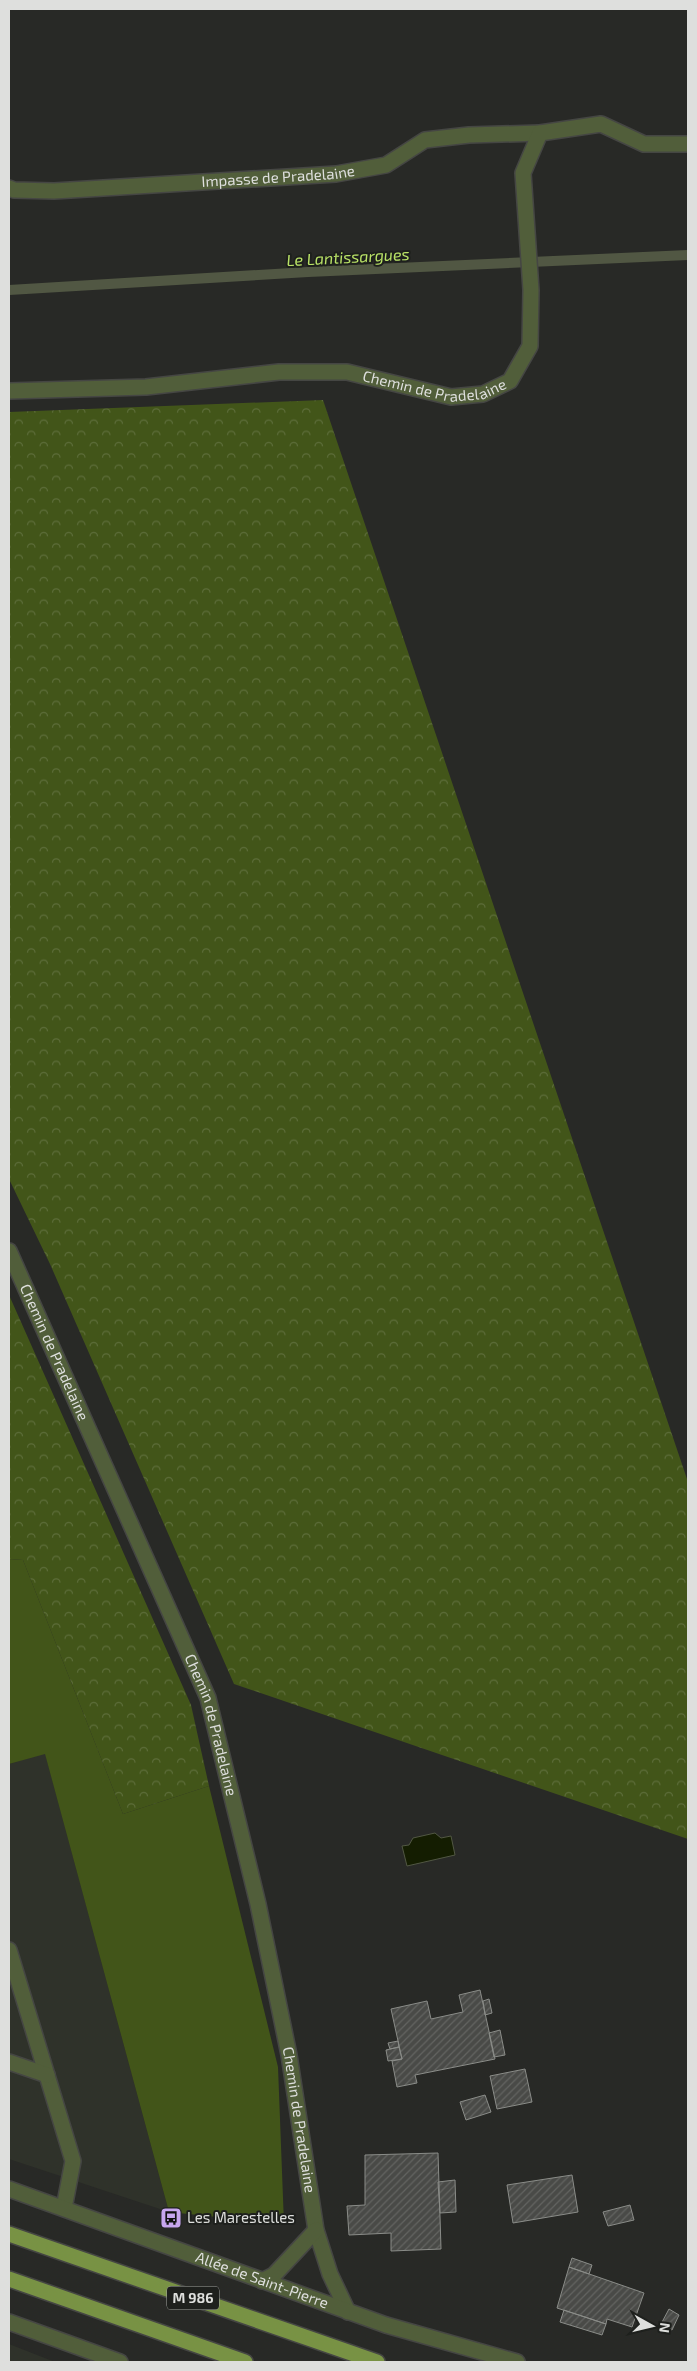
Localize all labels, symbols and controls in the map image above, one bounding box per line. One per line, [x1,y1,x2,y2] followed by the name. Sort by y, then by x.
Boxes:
[201,161,356,190] street label: Impasse de Pradelaine
[286,244,410,269] water label: Le Lantissargues
[361,366,509,405] street label: Chemin de Pradelaine
[17,1281,93,1423] street label: Chemin de Pradelaine
[182,1651,241,1797] street label: Chemin de Pradelaine
[280,2045,320,2194] street label: Chemin de Pradelaine
[159,2206,183,2230] bus stop icon: Les Marestelles
[187,2208,295,2226] place label: Les Marestelles
[194,2247,331,2312] street label: Allée de Saint-Pierre
[167,2286,219,2310] road number: M 986
[627,2301,677,2351] north arrow
[656,2322,674,2334] text: N

